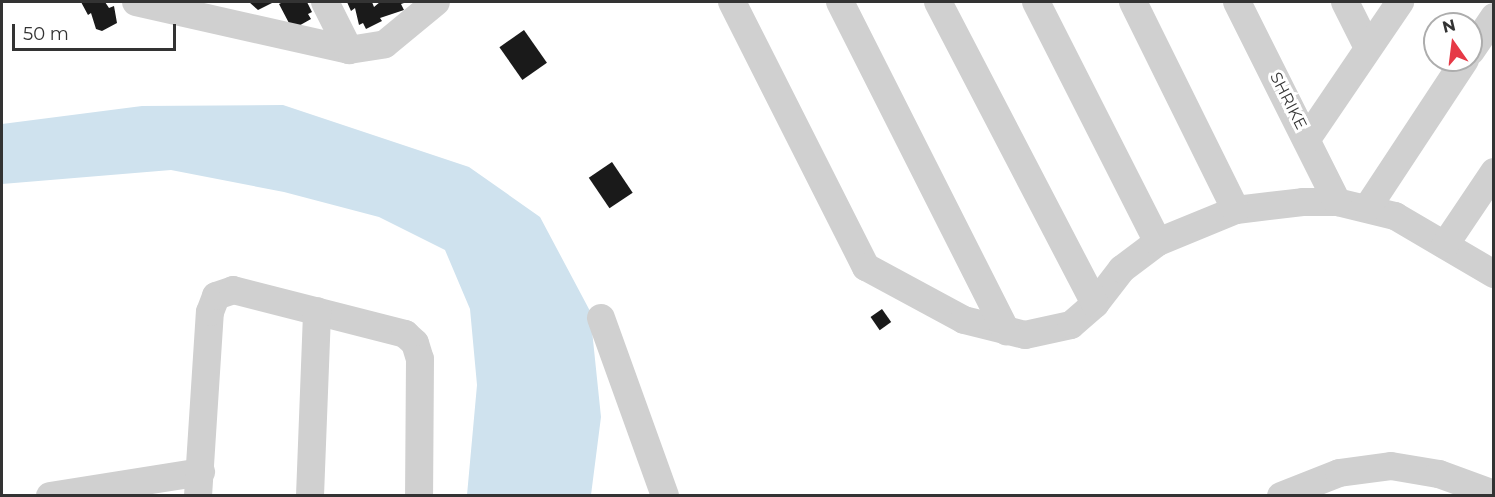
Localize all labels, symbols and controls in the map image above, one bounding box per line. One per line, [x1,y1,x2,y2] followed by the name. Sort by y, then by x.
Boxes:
[15,12,178,50] scale bar
[1423,12,1483,72] north arrow
[1440,15,1458,37] text: N
[23,23,69,45] text: 50 m
[1266,69,1310,133] street label: SHRIKE

